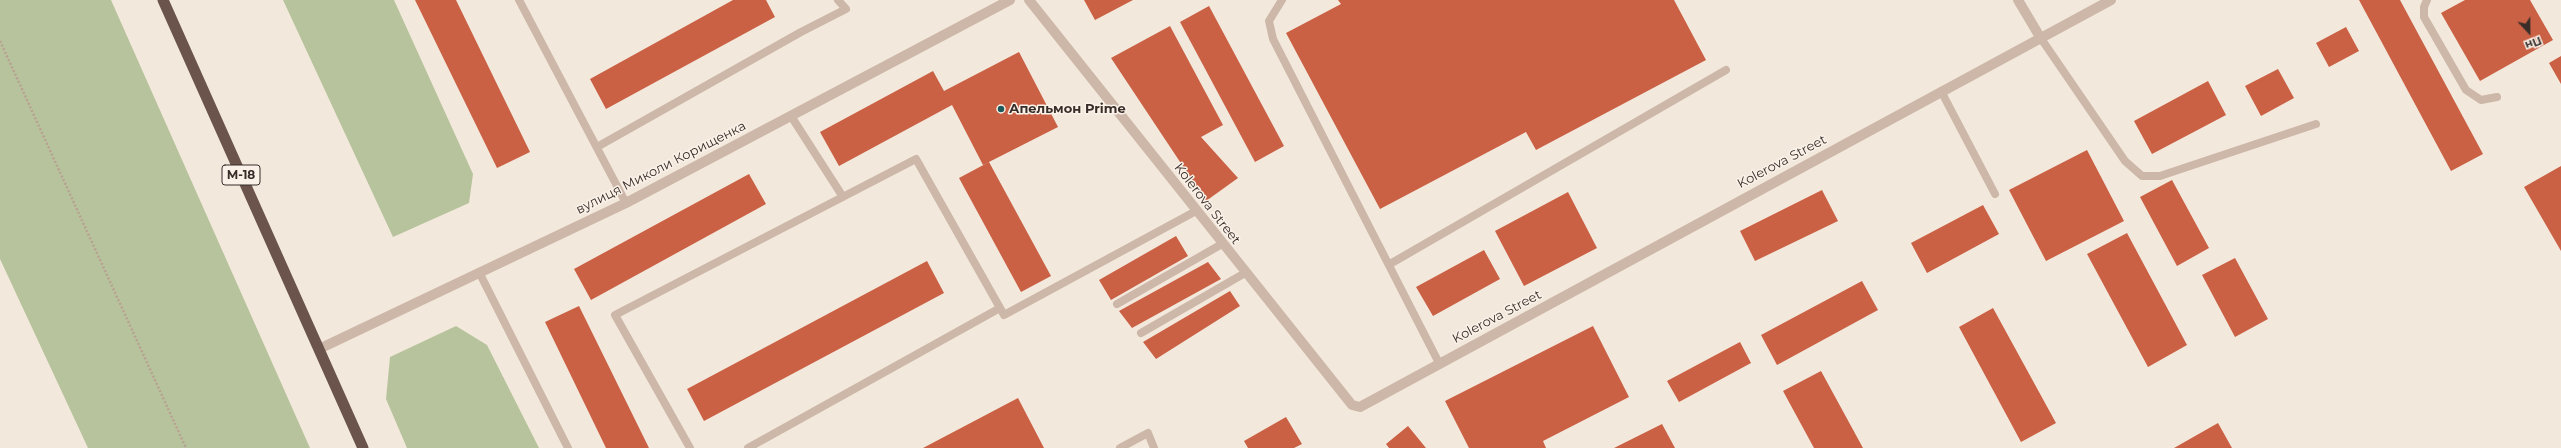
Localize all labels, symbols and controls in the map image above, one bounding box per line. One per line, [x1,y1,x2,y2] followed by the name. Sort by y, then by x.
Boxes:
[2509,12,2549,52] north arrow
[2523,34,2544,53] text: Пн
[1009,101,1126,117] place label: Апельмон Prime
[996,104,1006,114] marker: Апельмон Prime
[573,118,749,218] street label: вулиця Миколи Корищенка
[1735,132,1829,192] street label: Kolerova Street
[1170,160,1244,248] street label: Kolerova Street
[222,165,260,185] road number: М-18
[1450,287,1544,347] street label: Kolerova Street

